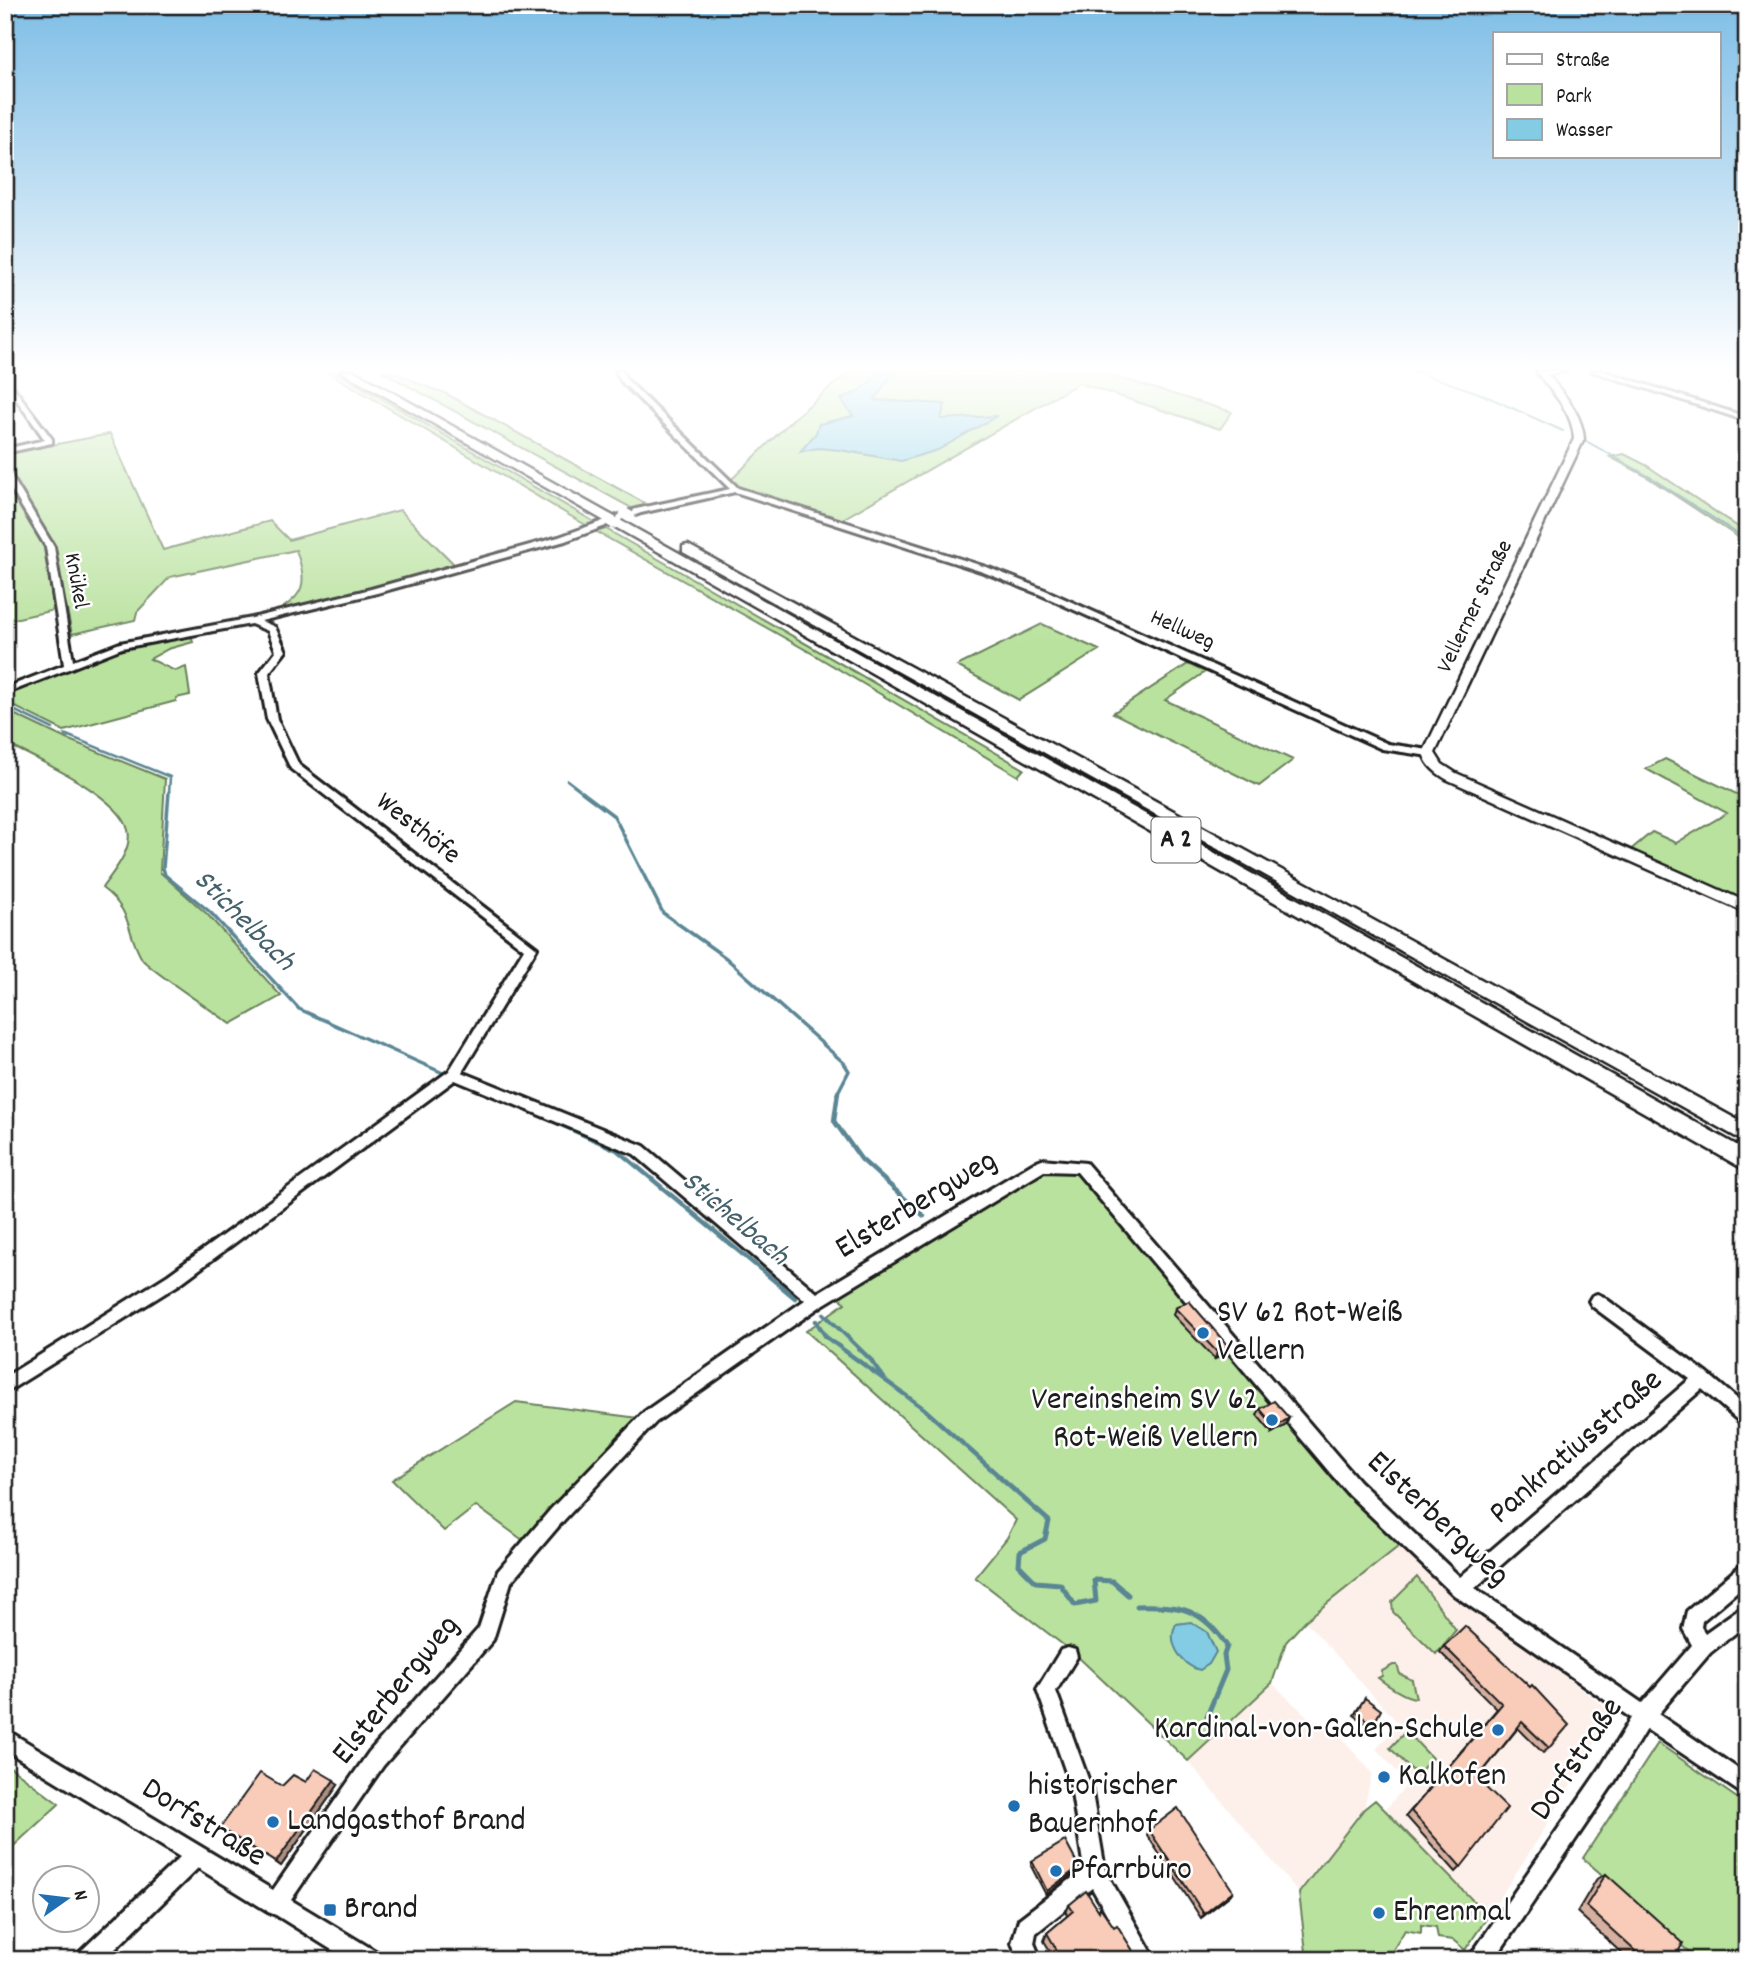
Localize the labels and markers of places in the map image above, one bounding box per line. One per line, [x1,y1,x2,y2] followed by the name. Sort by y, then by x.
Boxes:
[1217,1291,1403,1376] place label: SV 62 Rot-Weiß Vellern
[1195,1325,1211,1341] marker: SV 62 Rot-Weiß Vellern
[1031,1378,1258,1463] place label: Vereinsheim SV 62 Rot-Weiß Vellern
[1264,1412,1280,1428] marker: Vereinsheim SV 62 Rot-Weiß Vellern
[1154,1707,1484,1754] place label: Kardinal-von-Galen-Schule
[1490,1722,1506,1738] marker: Kardinal-von-Galen-Schule
[1398,1754,1506,1801] place label: Kalkofen
[1028,1764,1178,1849] place label: historischer Bauernhof
[1376,1769,1392,1785] marker: Kalkofen
[1006,1798,1022,1814] marker: historischer Bauernhof
[287,1799,526,1846] place label: Landgasthof Brand
[265,1814,281,1830] marker: Landgasthof Brand
[1070,1848,1192,1895] place label: Pfarrbüro
[1048,1863,1064,1879] marker: Pfarrbüro
[344,1887,418,1934] place label: Brand
[1393,1890,1511,1937] place label: Ehrenmal
[322,1902,338,1918] marker: Brand
[1371,1905,1387,1921] marker: Ehrenmal

